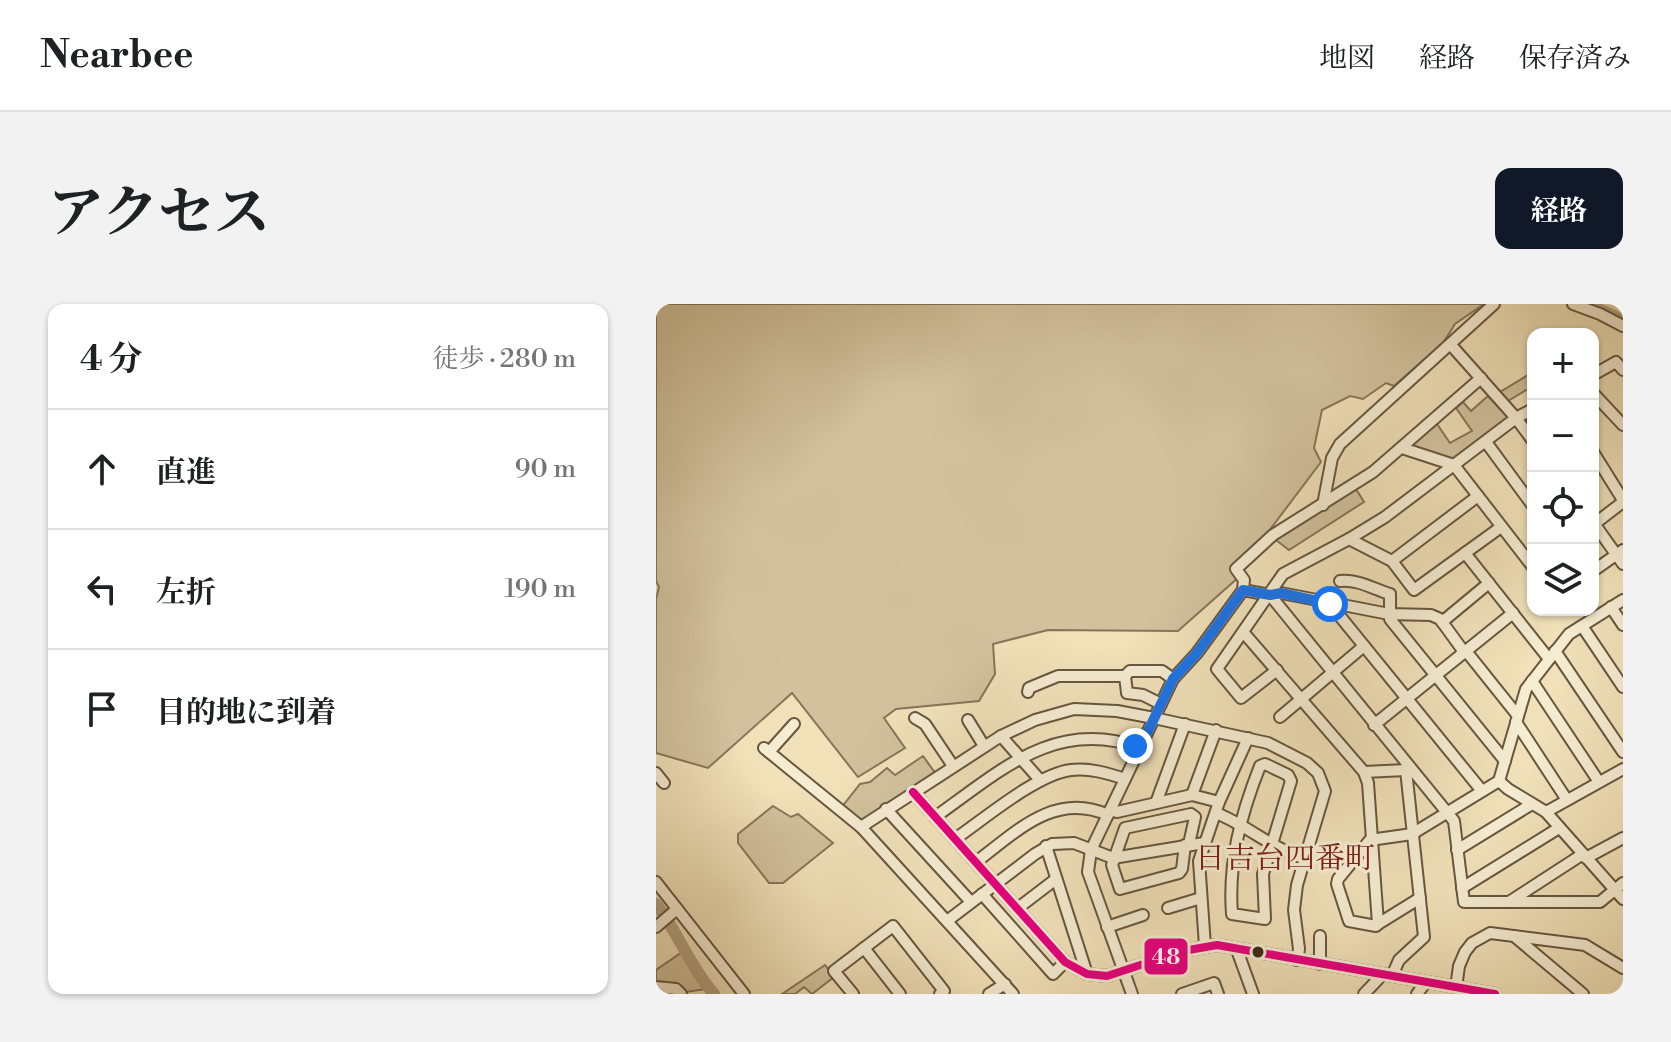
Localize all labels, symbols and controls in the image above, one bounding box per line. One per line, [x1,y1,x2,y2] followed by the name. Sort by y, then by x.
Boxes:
[40,32,193,79] text: Nearbee
[1319,41,1375,76] text: 地図
[1419,41,1475,76] text: 経路
[1519,41,1631,76] text: 保存済み
[1495,168,1623,249] button: 経路
[48,179,270,249] text: アクセス
[1527,328,1599,616] map controls
[1527,328,1599,400] button: +
[80,339,142,381] text: 4 分
[433,343,576,375] text: 徒歩 · 280 m
[1527,400,1599,472] button: −
[80,447,124,491] icon: ahead
[515,453,576,485] text: 90 m
[156,454,216,492] text: 直進
[1527,472,1599,544] button: locate
[1527,544,1599,616] button: layers
[80,567,124,611] icon: left
[505,573,576,605] text: 190 m
[156,574,216,612] text: 左折
[1312,586,1348,622] route start
[80,687,124,731] icon: arrive
[156,694,336,732] text: 目的地に到着
[1117,728,1153,764] route end
[1195,840,1375,878] district label: 日吉台四番町
[1143,937,1189,976] line badge: 48
[1152,944,1180,971] text: 48
[1250,944,1266,960] unlabelled marker

